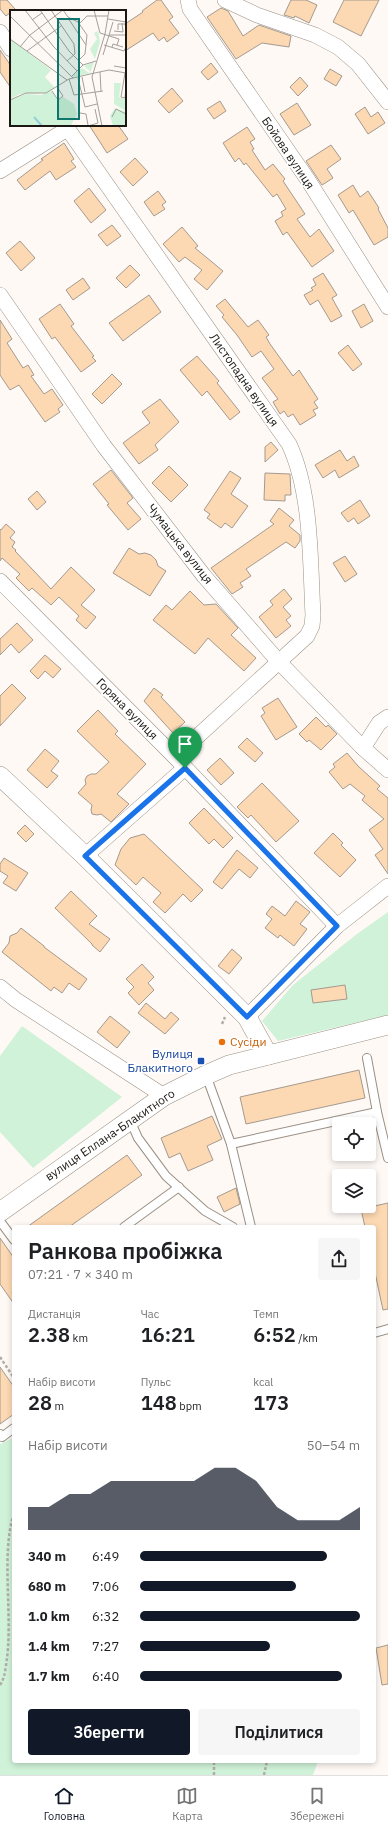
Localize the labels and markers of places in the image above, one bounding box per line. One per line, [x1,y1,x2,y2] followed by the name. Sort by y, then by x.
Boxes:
[168,727,202,768] pin
[230,1034,267,1049] place label: Сусіди
[217,1037,227,1047] marker: Сусіди
[127,1046,193,1075] place label: Вулиця Блакитного
[196,1056,206,1066] marker: Вулиця Блакитного

